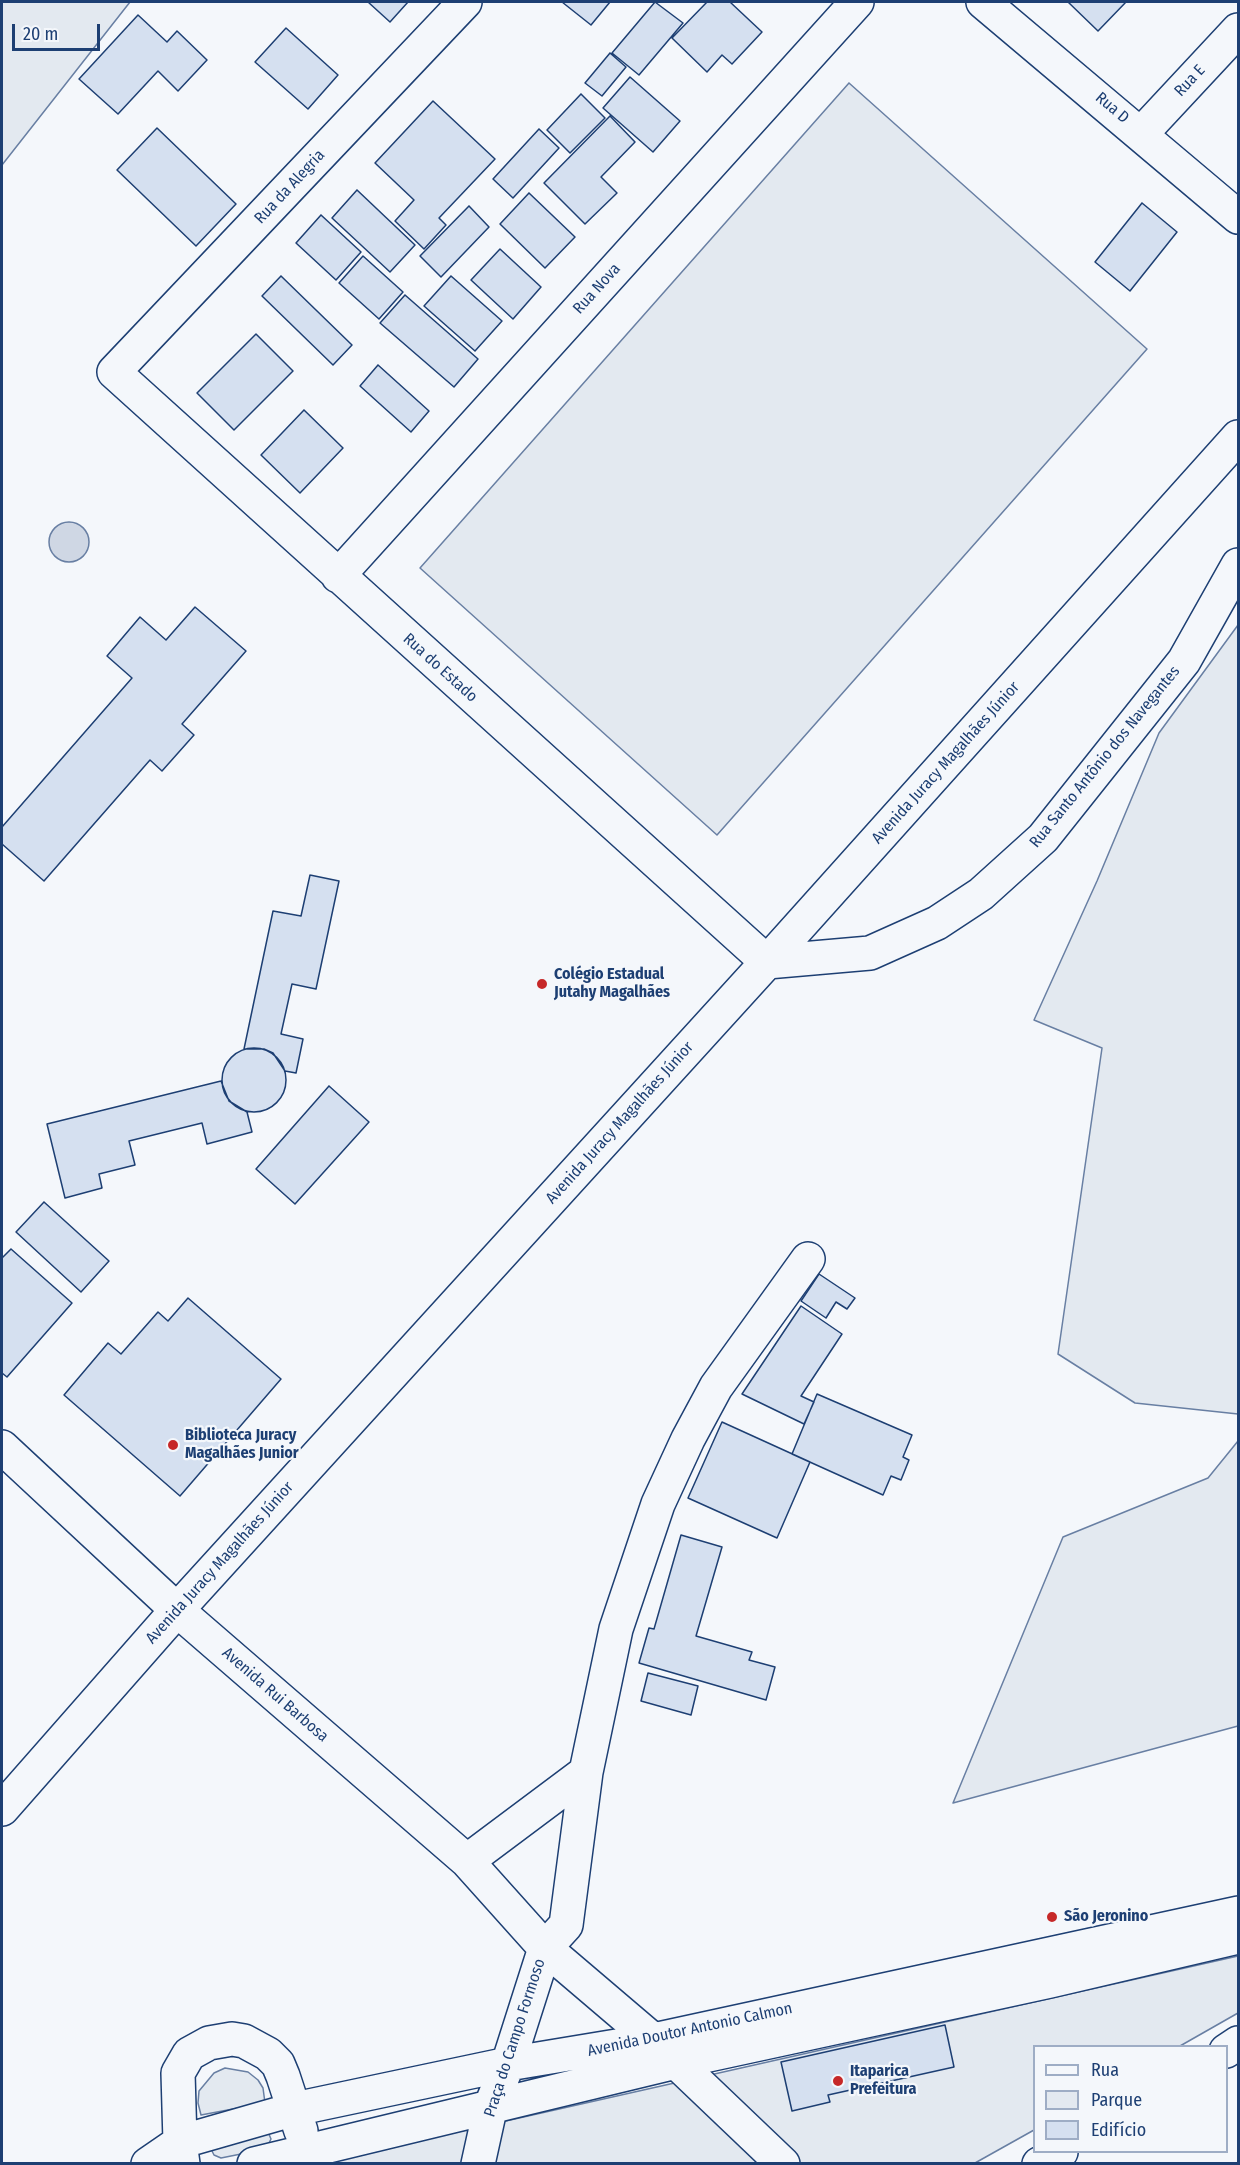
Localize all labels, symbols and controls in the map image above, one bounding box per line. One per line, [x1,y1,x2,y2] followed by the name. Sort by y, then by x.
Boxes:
[15,12,104,50] scale bar
[23,23,58,45] text: 20 m
[1171,61,1209,101] street label: Rua E
[1091,88,1133,128] street label: Rua D
[251,146,329,228] street label: Rua da Alegria
[569,260,625,318] street label: Rua Nova
[399,630,481,706] street label: Rua do Estado
[1026,662,1184,852] street label: Rua Santo Antônio dos Navegantes
[868,678,1024,848] street label: Avenida Juracy Magalhães Júnior
[554,965,670,1003] place label: Colégio Estadual Jutahy Magalhães
[535,977,549,991] marker: Colégio Estadual Jutahy Magalhães
[542,1038,698,1208] street label: Avenida Juracy Magalhães Júnior
[185,1426,299,1464] place label: Biblioteca Juracy Magalhães Junior
[166,1438,180,1452] marker: Biblioteca Juracy Magalhães Junior
[142,1478,298,1648] street label: Avenida Juracy Magalhães Júnior
[218,1644,332,1746] street label: Avenida Rui Barbosa
[1064,1907,1148,1927] place label: São Jeronino
[1045,1910,1059,1924] marker: São Jeronino
[480,1956,550,2120] street label: Praça do Campo Formoso
[586,1999,794,2061] street label: Avenida Doutor Antonio Calmon
[1033,2045,1228,2153] legend
[1091,2059,1119,2081] text: Rua
[850,2062,917,2100] place label: Itaparica Prefeitura
[831,2074,845,2088] marker: Itaparica Prefeitura
[1091,2089,1142,2111] text: Parque
[1091,2119,1146,2141] text: Edifício

